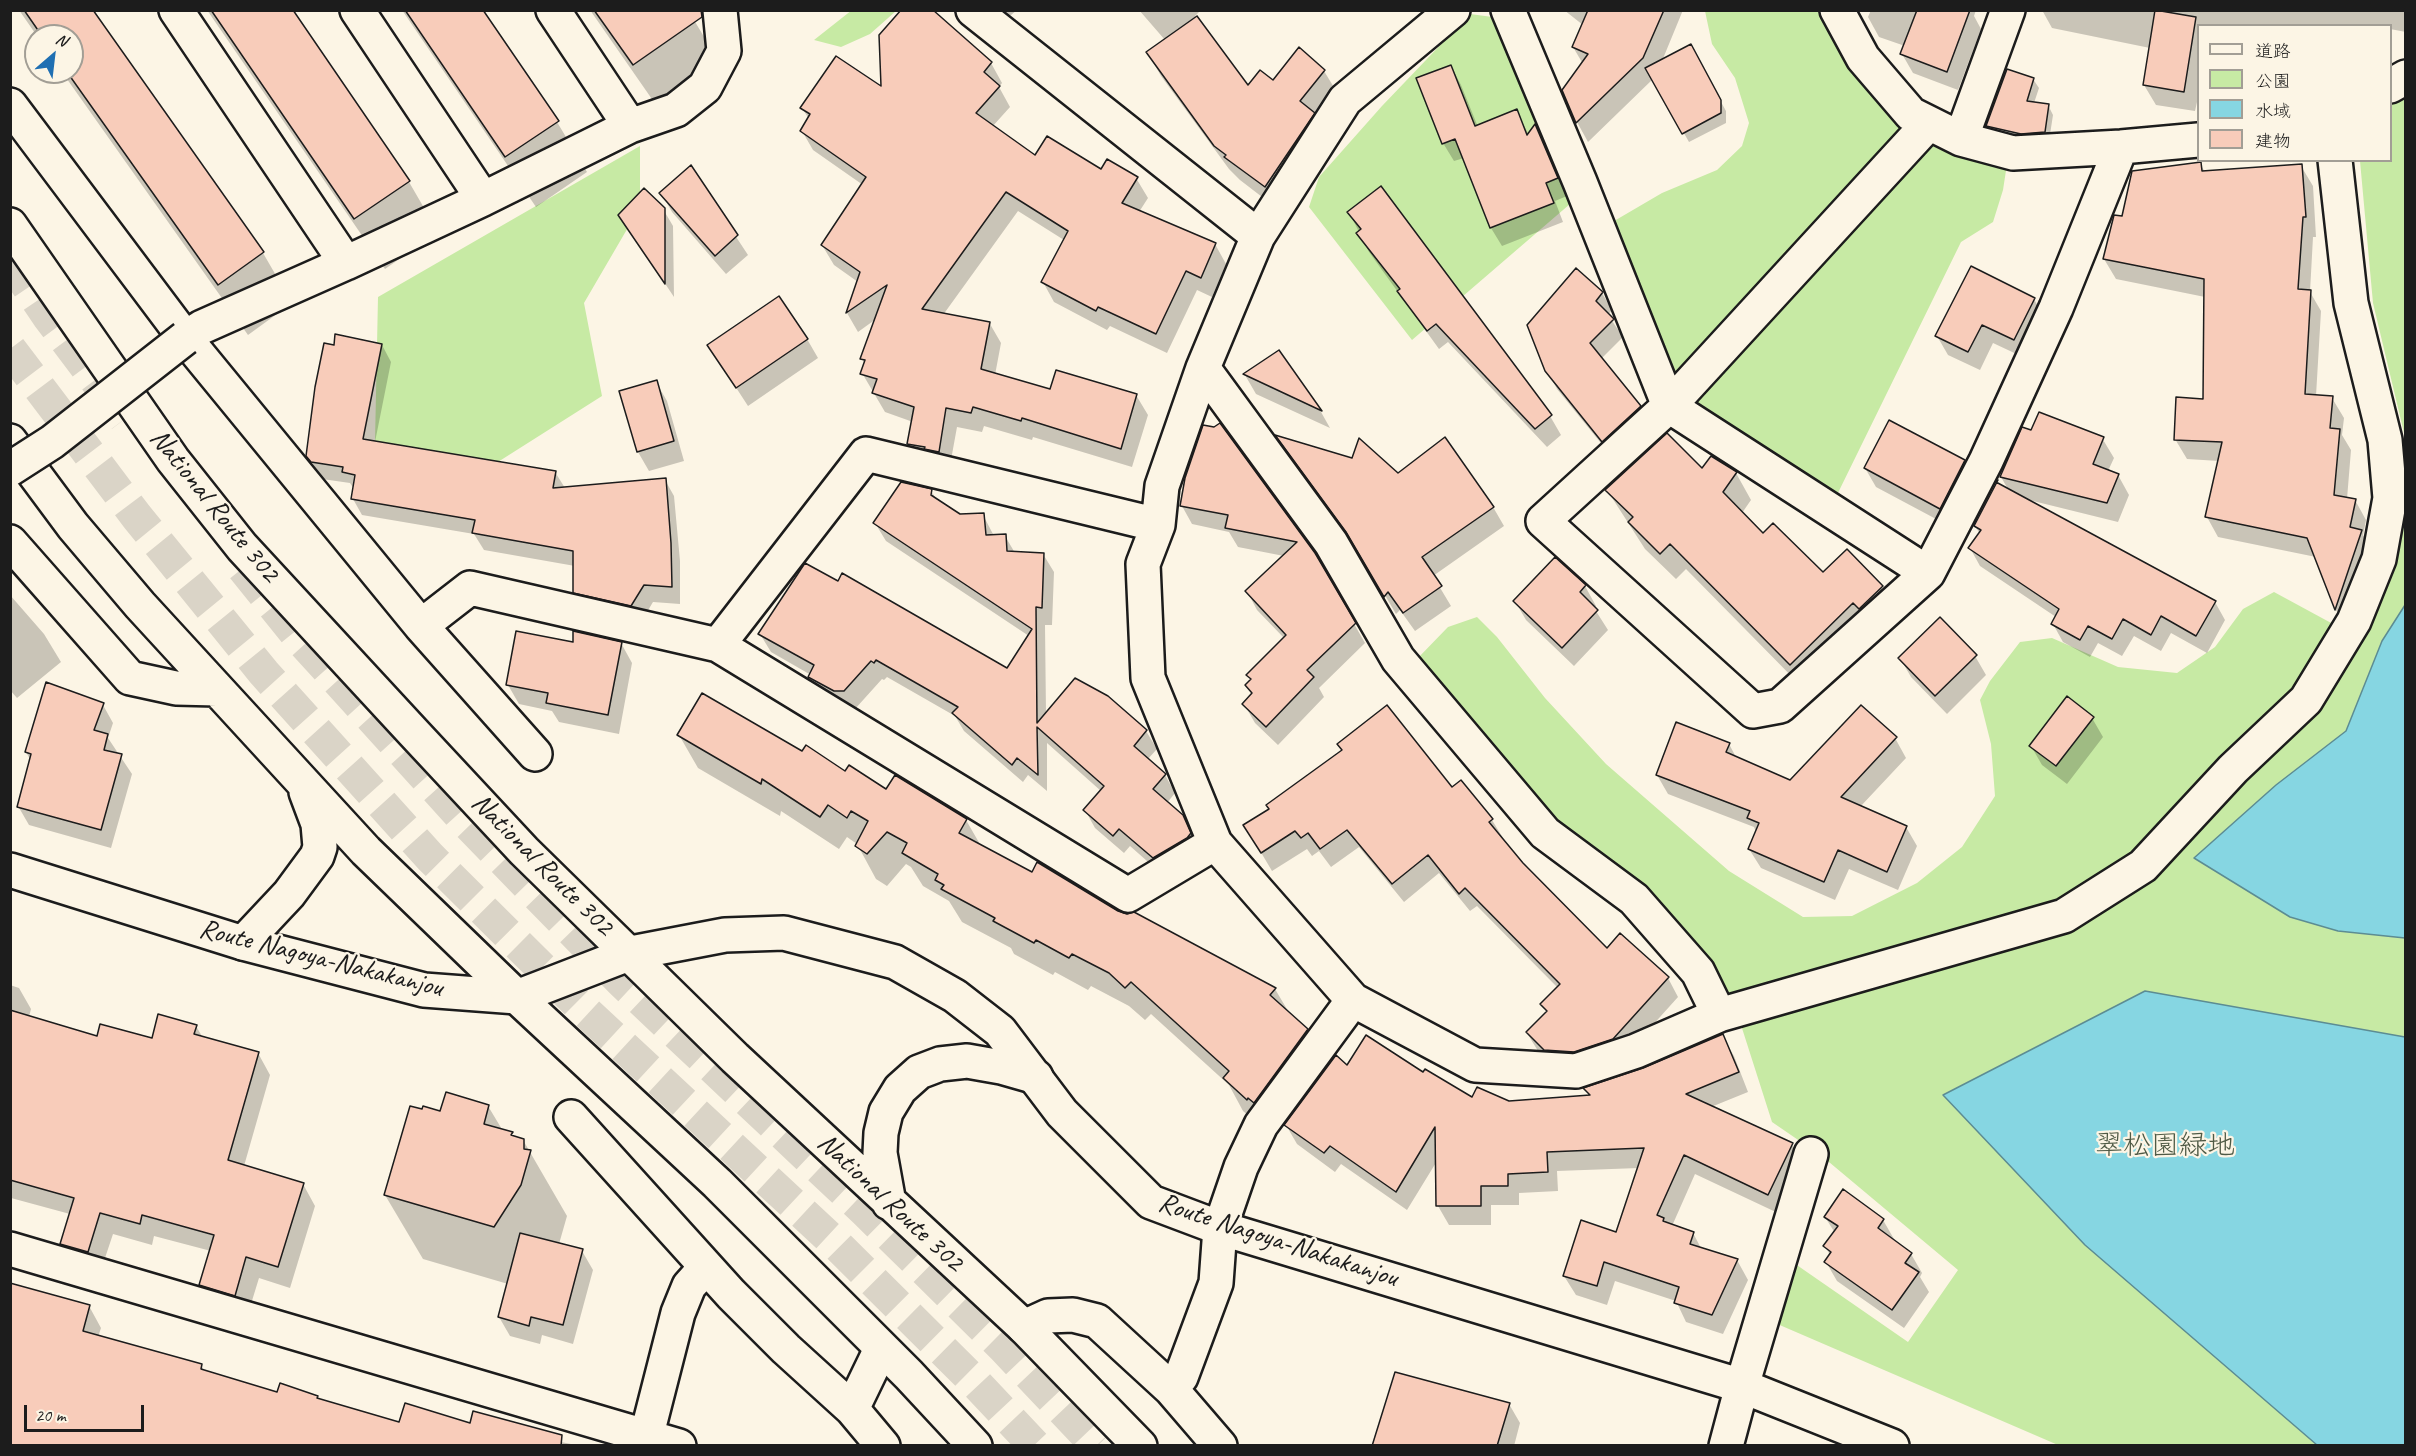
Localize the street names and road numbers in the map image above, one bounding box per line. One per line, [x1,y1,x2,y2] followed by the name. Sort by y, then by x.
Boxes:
[142,422,286,590] street label: National Route 302
[464,787,620,943] street label: National Route 302
[196,912,446,1006] street label: Route Nagoya-Nakakanjou
[810,1127,970,1279] street label: National Route 302
[1154,1186,1402,1296] street label: Route Nagoya-Nakakanjou

